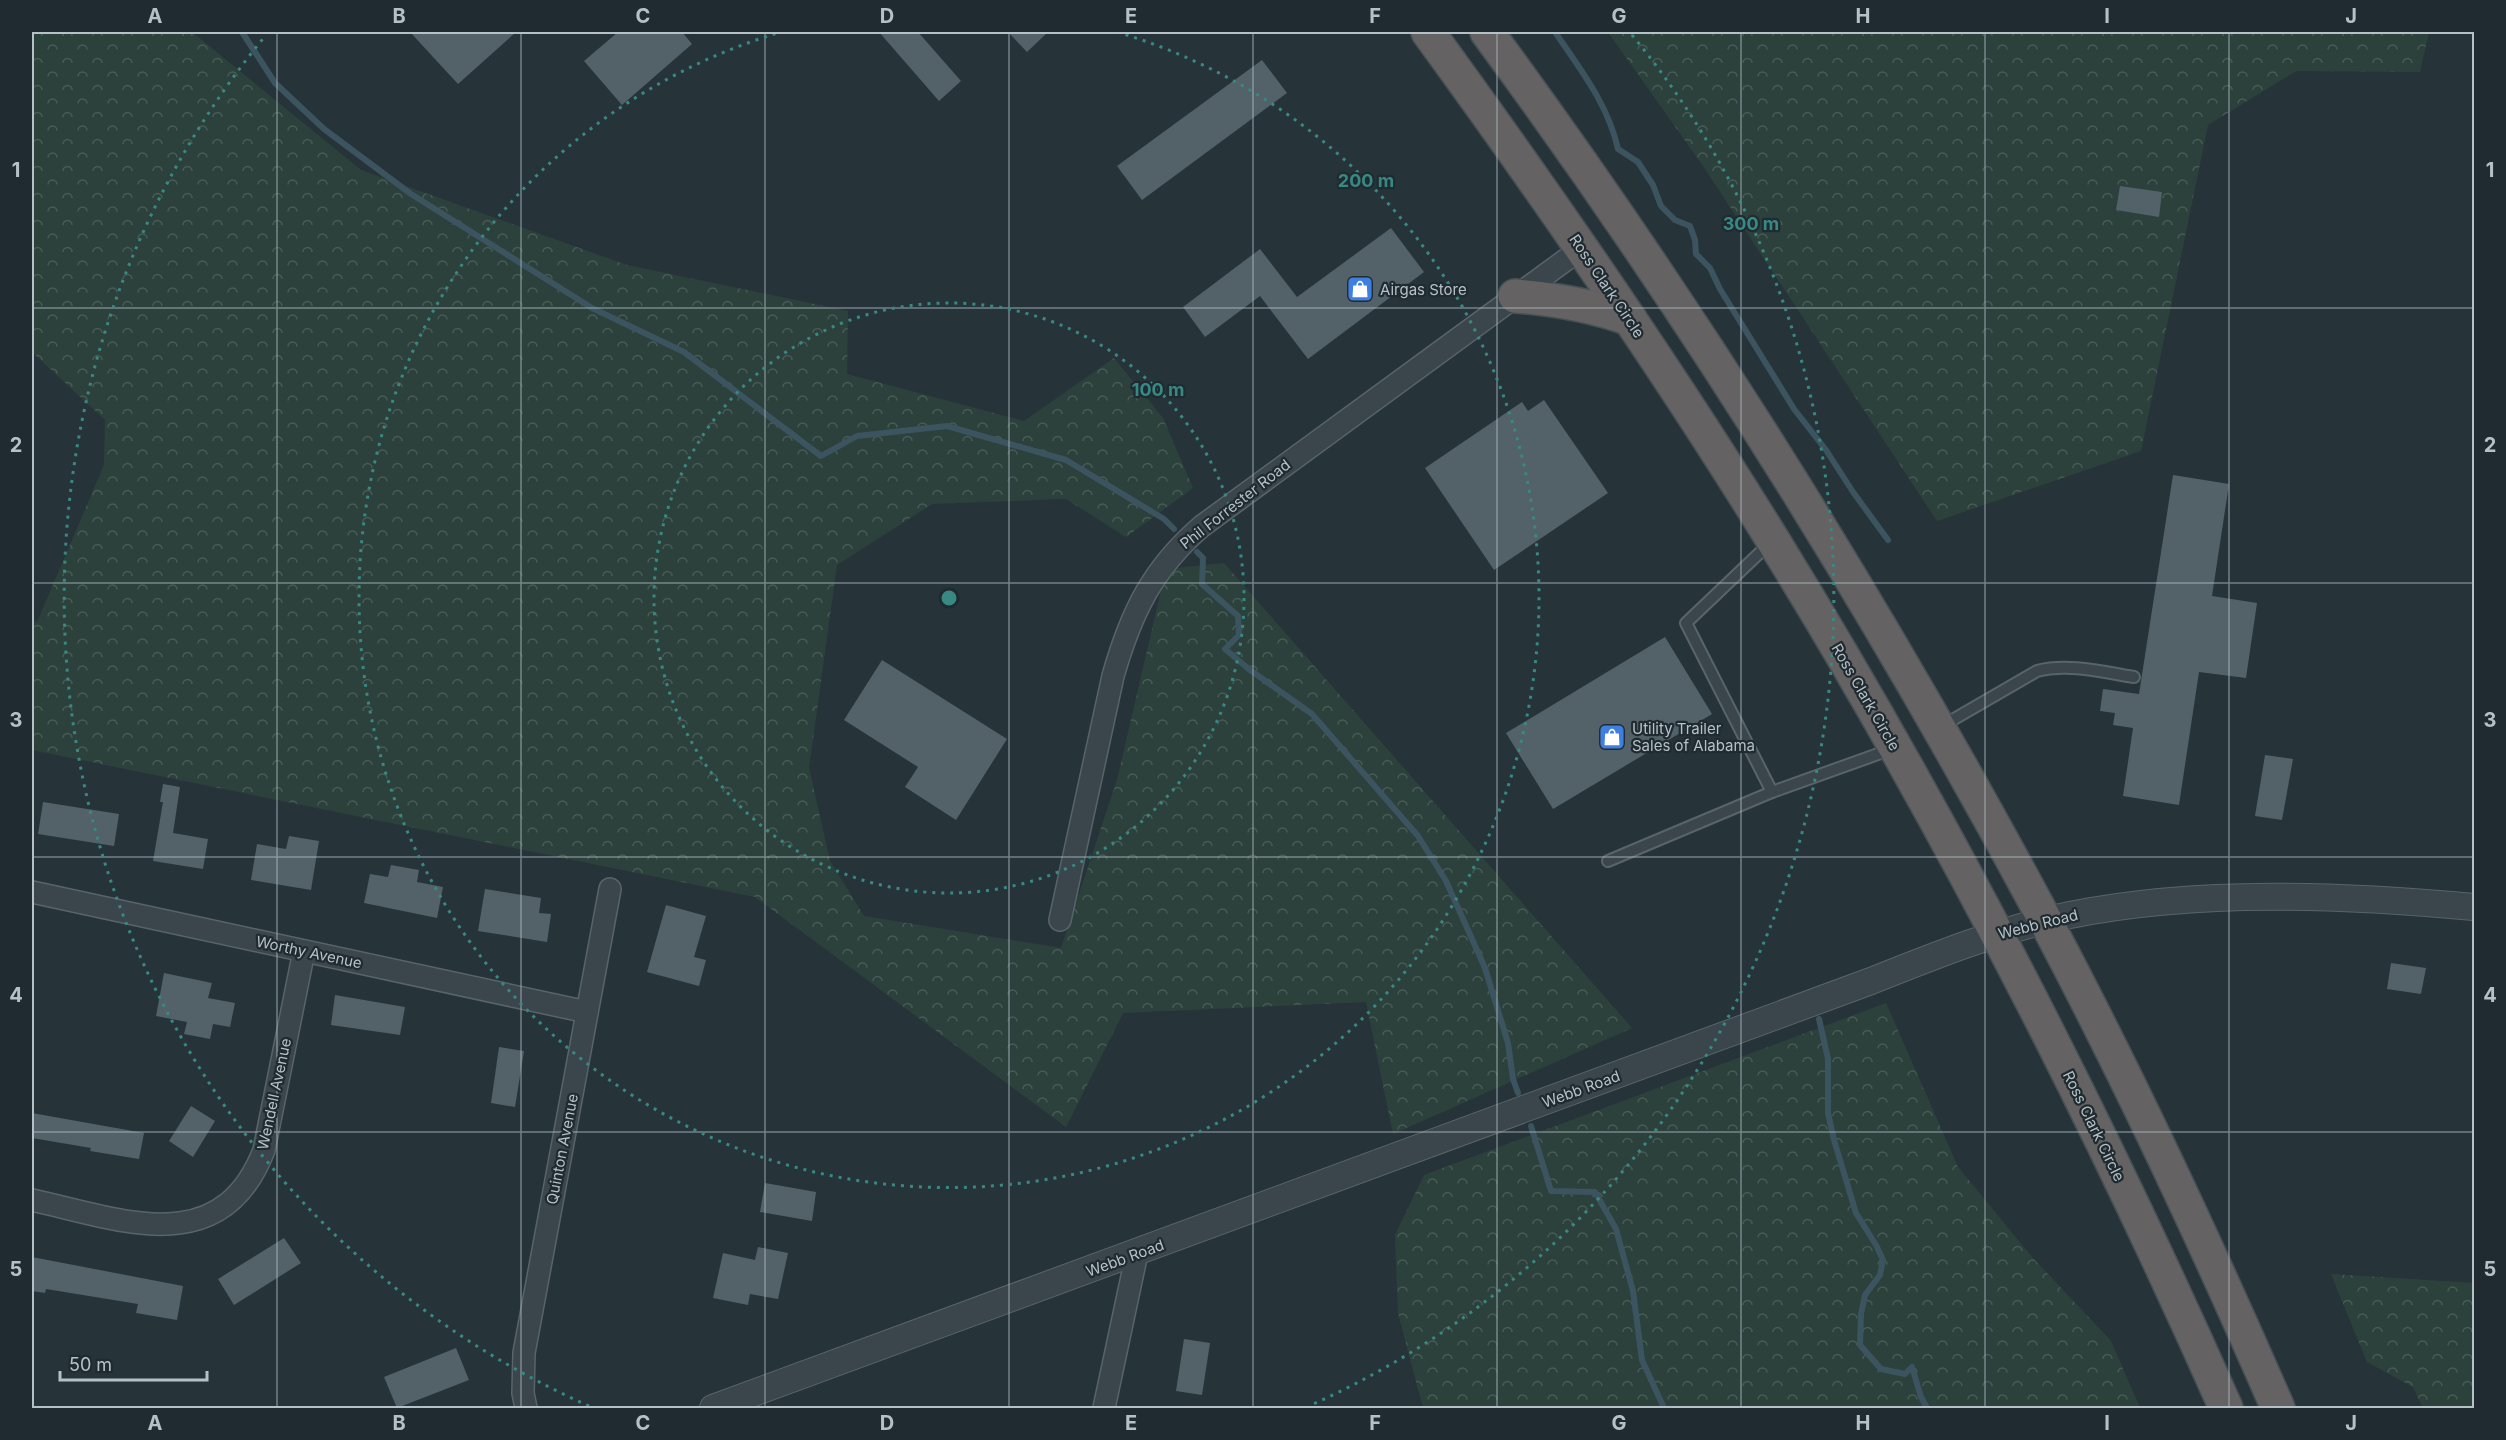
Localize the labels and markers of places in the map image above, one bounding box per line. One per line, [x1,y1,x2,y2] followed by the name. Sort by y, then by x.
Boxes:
[1345,274,1375,304] shop icon: Airgas Store
[1380,280,1467,299] place label: Airgas Store
[939,588,959,608] centre of rings
[1632,719,1755,755] place label: Utility Trailer Sales of Alabama
[1597,722,1627,752] shop icon: Utility Trailer Sales of Alabama

